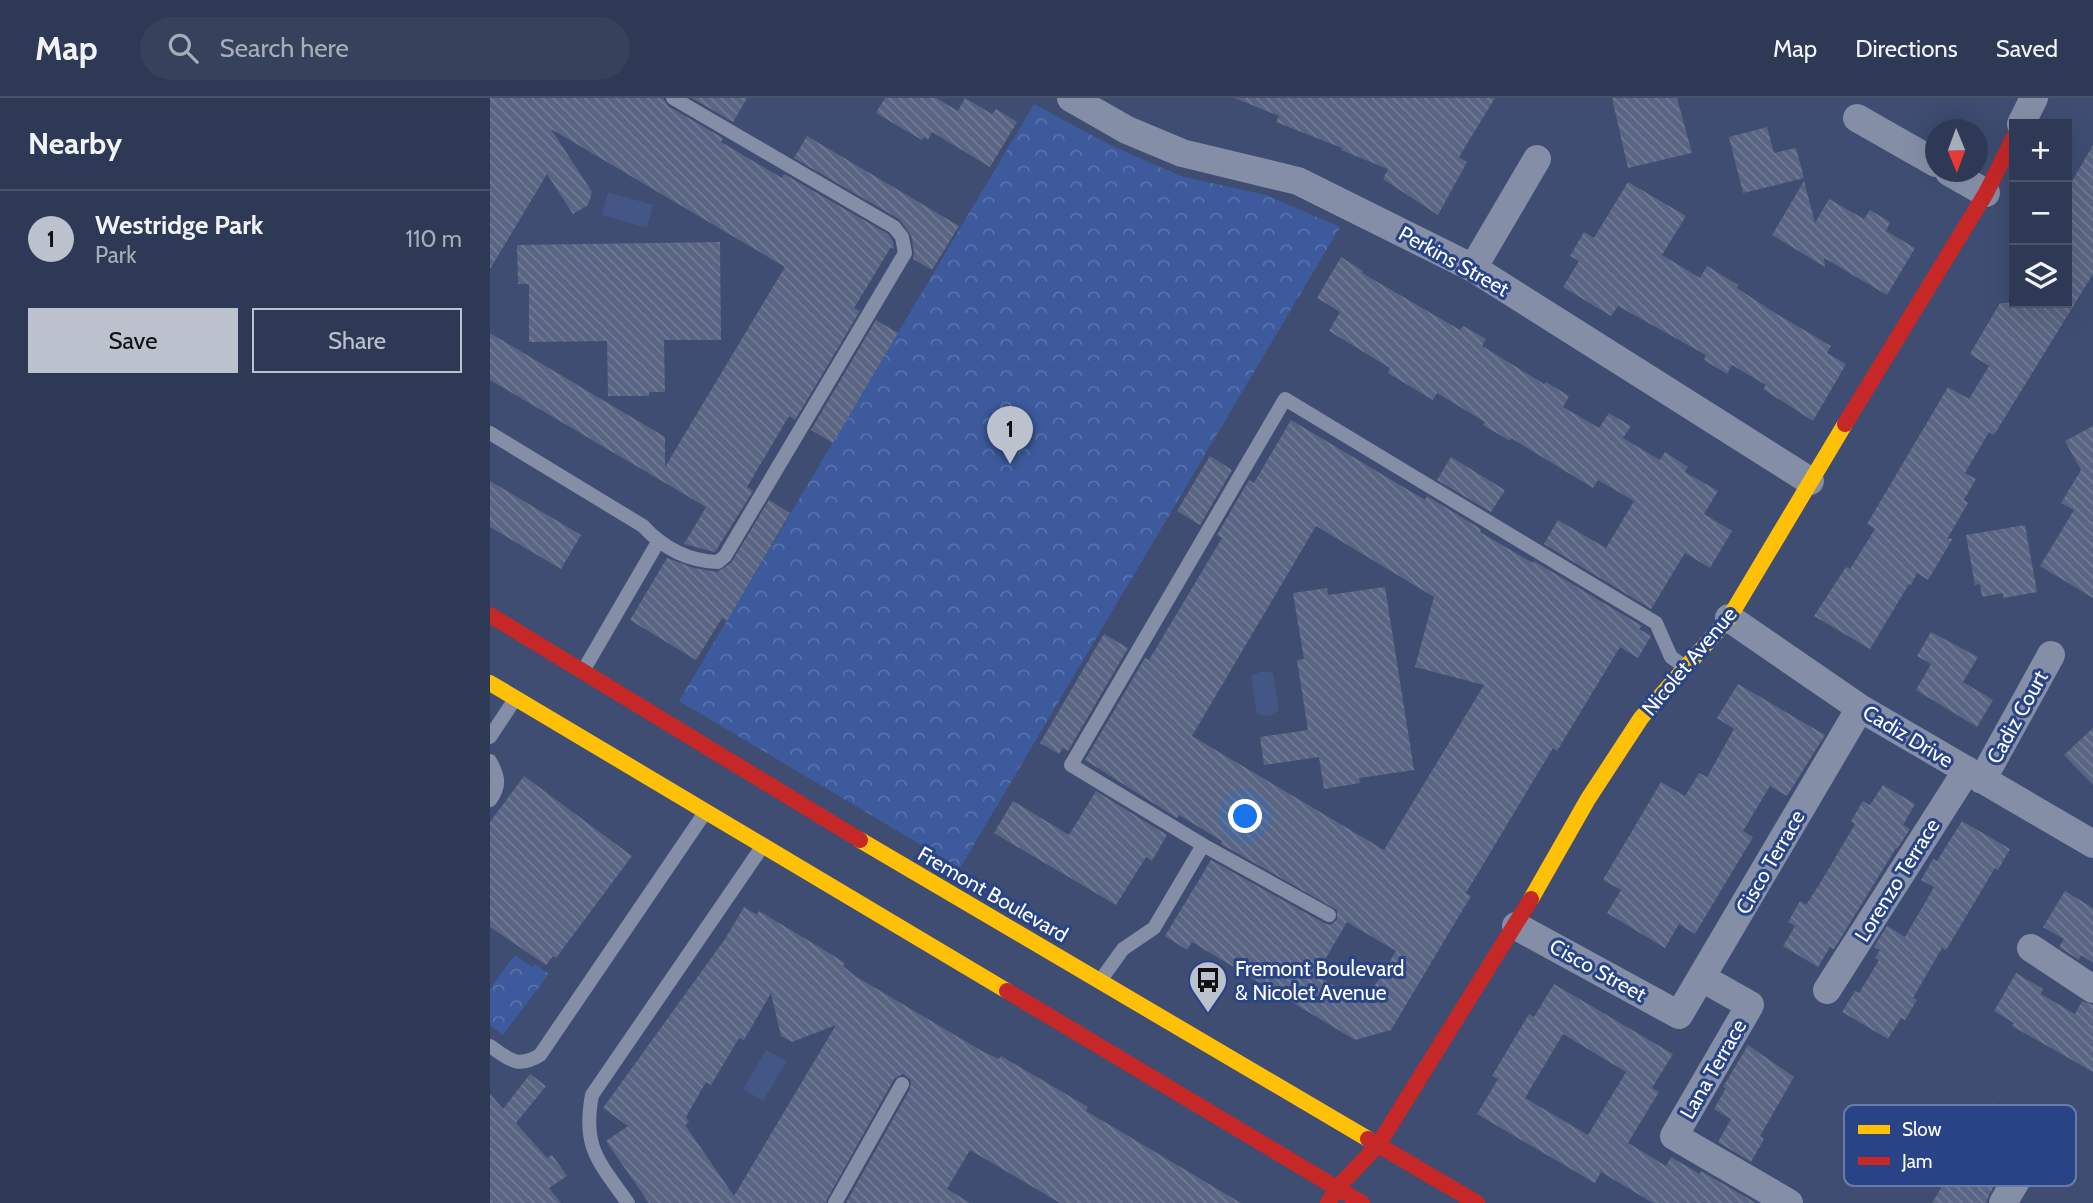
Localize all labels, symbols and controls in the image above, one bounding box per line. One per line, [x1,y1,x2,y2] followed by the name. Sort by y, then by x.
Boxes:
[140,17,630,80] search box
[35,28,98,68] text: Map
[164,29,202,67] icon: search
[220,32,349,64] text: Search here
[1773,34,1817,63] text: Map
[1855,34,1958,63] text: Directions
[1996,34,2058,63] text: Saved
[1925,119,1988,182] north arrow
[2009,119,2072,308] map controls
[2009,119,2072,182] button: +
[28,125,122,162] text: Nearby
[2009,182,2072,245] button: −
[95,209,263,241] text: Westridge Park
[1395,220,1513,302] street label: Perkins Street
[47,225,55,253] text: 1
[406,225,462,253] text: 110 m
[95,241,136,269] text: Park
[2009,245,2072,308] button: layers
[28,308,238,373] button: Save
[252,308,462,373] button: Share
[987,406,1033,464] pin: 1
[1636,601,1742,720] street label: Nicolet Avenue
[1981,666,2053,768] street label: Cadiz Court
[1858,699,1958,773] street label: Cadiz Drive
[1228,799,1262,833] your location
[1730,805,1810,918] street label: Cisco Terrace
[1849,814,1945,946] street label: Lorenzo Terrace
[913,841,1073,947] street label: Fremont Boulevard
[1545,933,1651,1007] street label: Cisco Street
[1235,956,1404,1005] place label: Fremont Boulevard & Nicolet Avenue
[1187,959,1229,1014] bus stop icon: Fremont Boulevard & Nicolet Avenue
[1674,1015,1752,1123] street label: Lana Terrace
[1844,1105,2076,1186] legend
[1902,1118,1942,1141] text: Slow
[1901,1150,1932,1173] text: Jam

